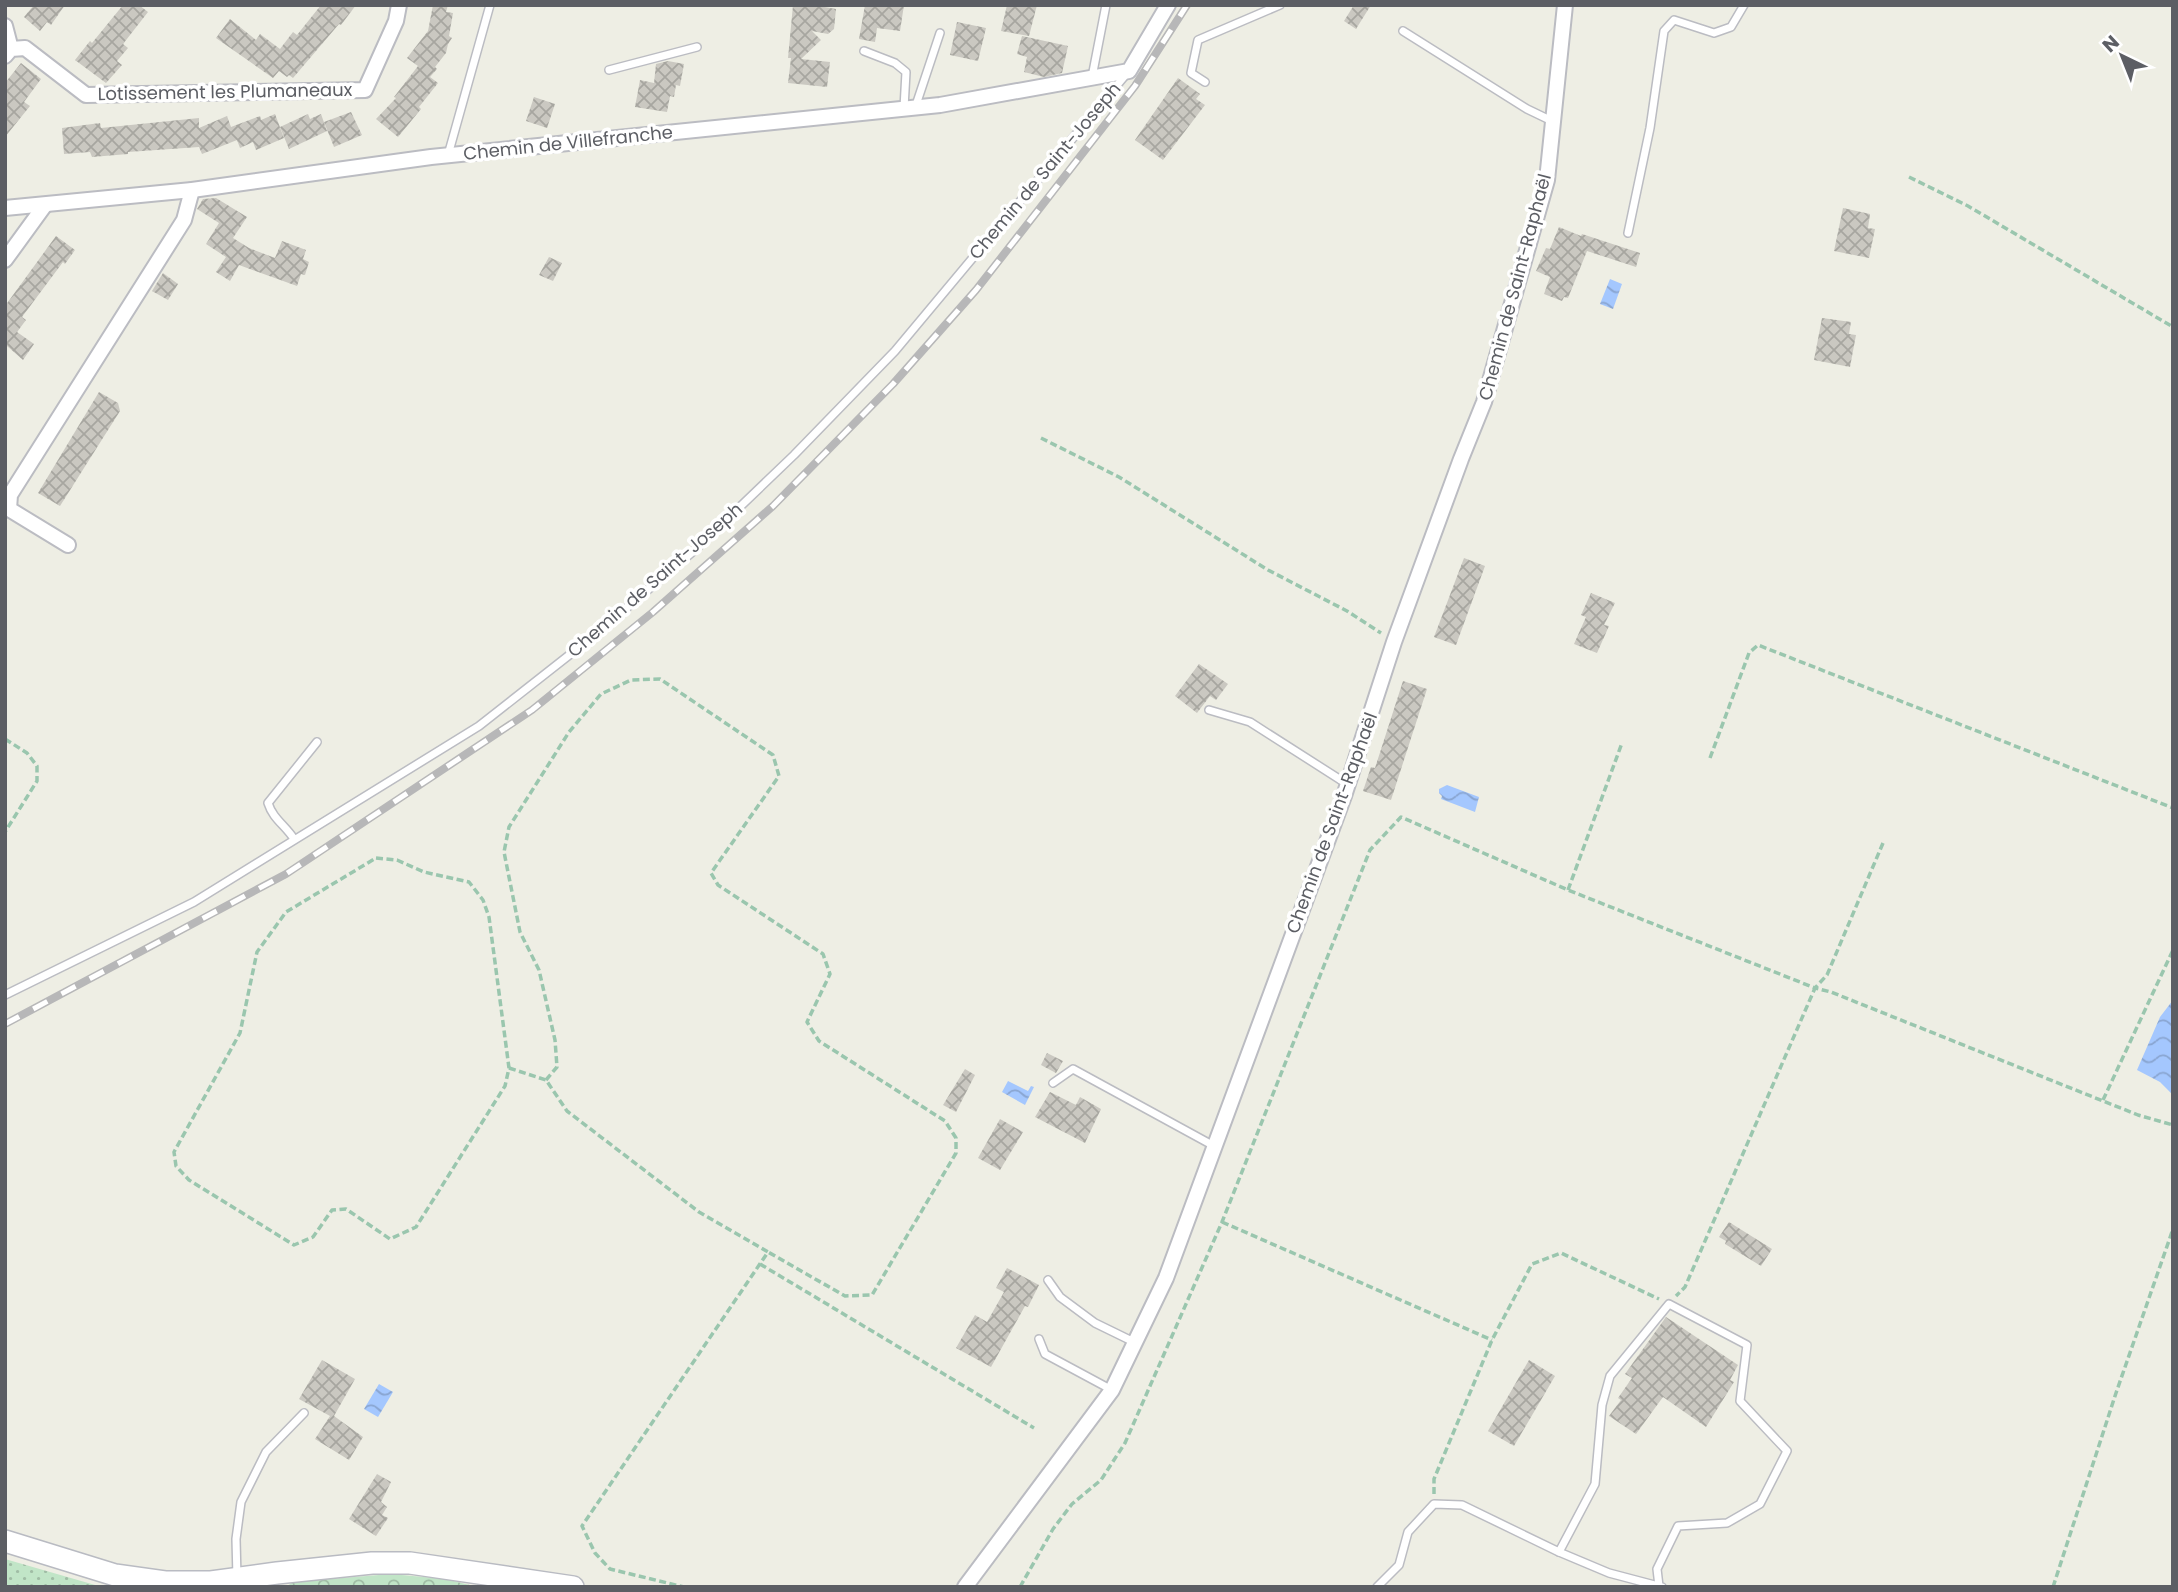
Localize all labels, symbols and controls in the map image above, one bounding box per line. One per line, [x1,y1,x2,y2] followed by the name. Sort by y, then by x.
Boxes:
[2087,21,2157,91] north arrow
[2096,29,2125,59] text: N
[97,77,353,106] street label: Lotissement les Plumaneaux
[963,77,1126,265] street label: Chemin de Saint-Joseph
[462,119,674,166] street label: Chemin de Villefranche
[1472,171,1557,403] street label: Chemin de Saint-Raphaël
[562,497,748,663] street label: Chemin de Saint-Joseph
[1280,709,1383,937] street label: Chemin de Saint-Raphaël

